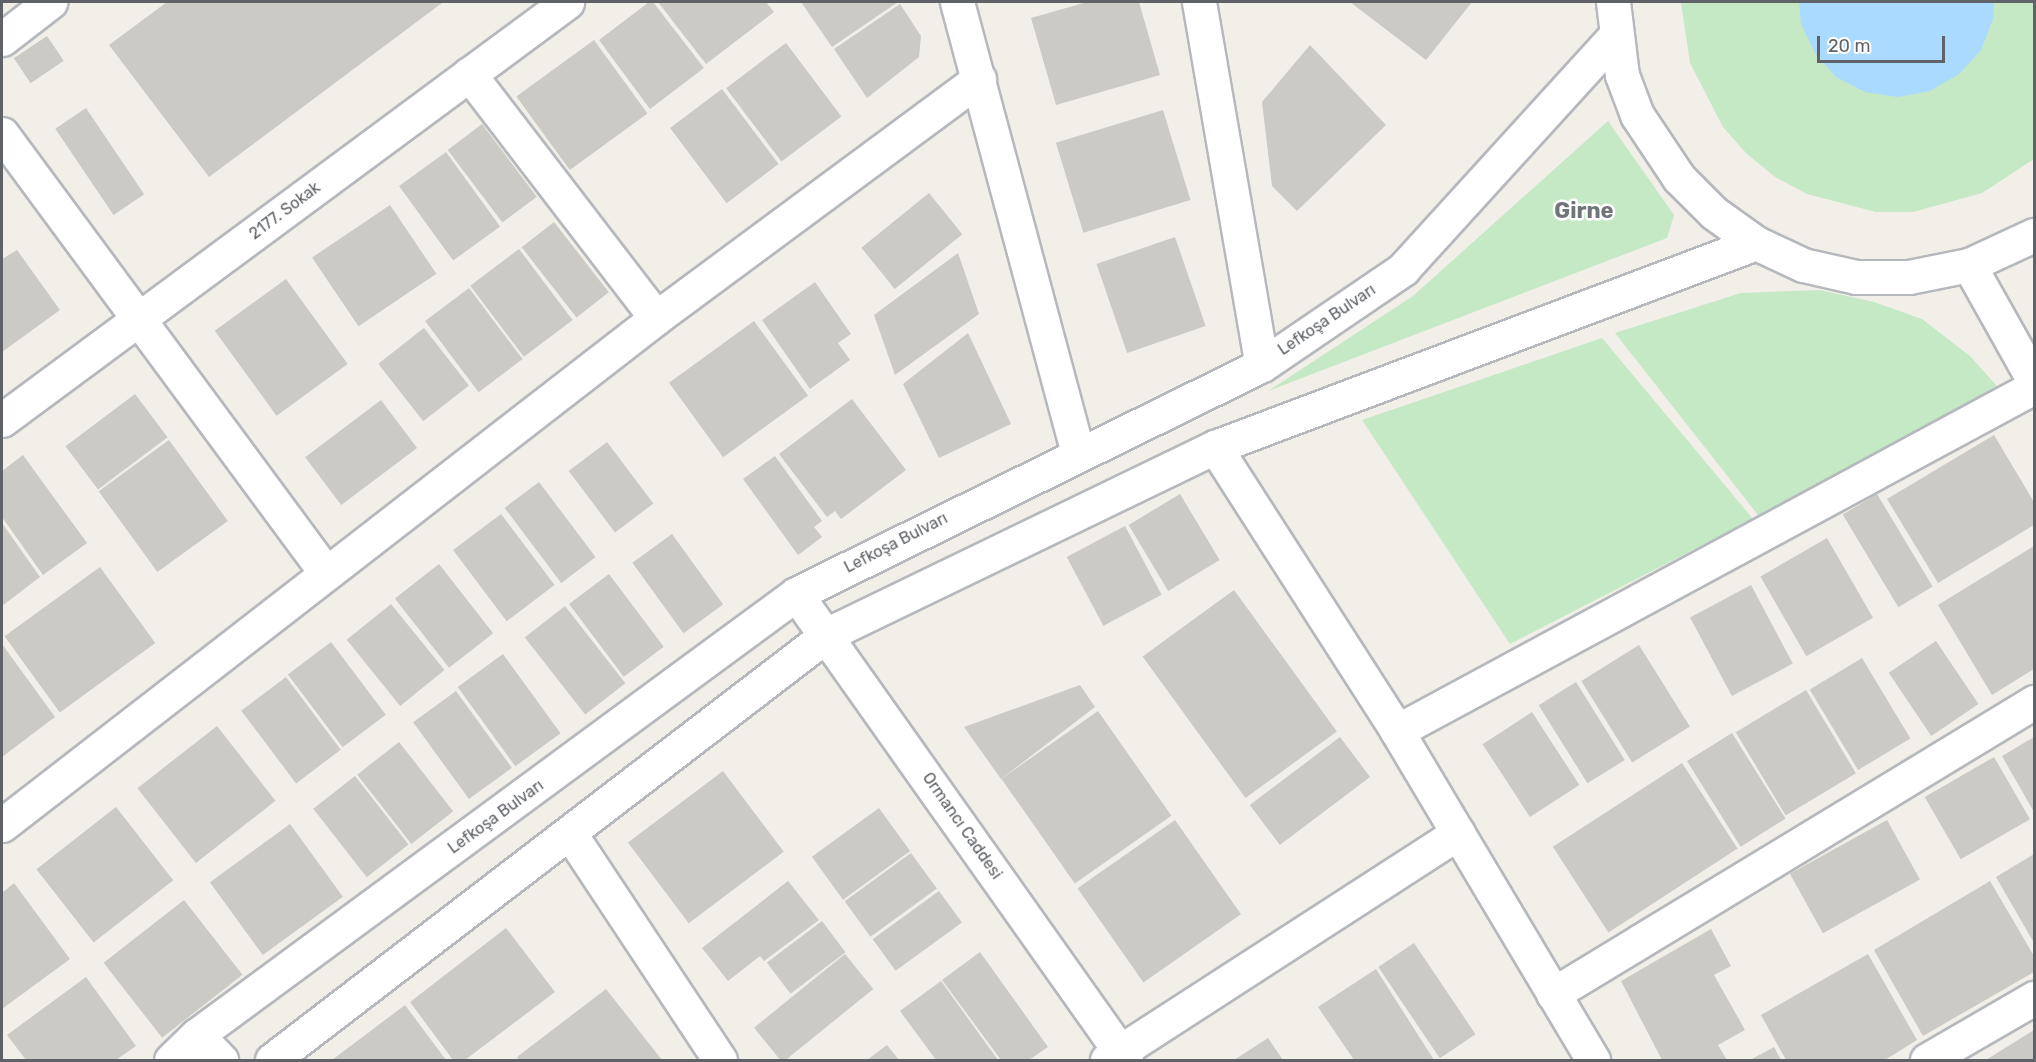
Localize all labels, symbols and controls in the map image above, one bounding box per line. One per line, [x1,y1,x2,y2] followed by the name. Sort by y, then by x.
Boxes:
[1820,24,1948,62] scale bar
[1828,35,1870,57] text: 20 m
[246,178,324,244] street label: 2177. Sokak
[1554,198,1614,224] district label: Girne
[1275,280,1379,360] street label: Lefkoşa Bulvarı
[841,509,951,577] street label: Lefkoşa Bulvarı
[918,769,1006,883] street label: Ormancı Caddesi
[444,776,548,858] street label: Lefkoşa Bulvarı

